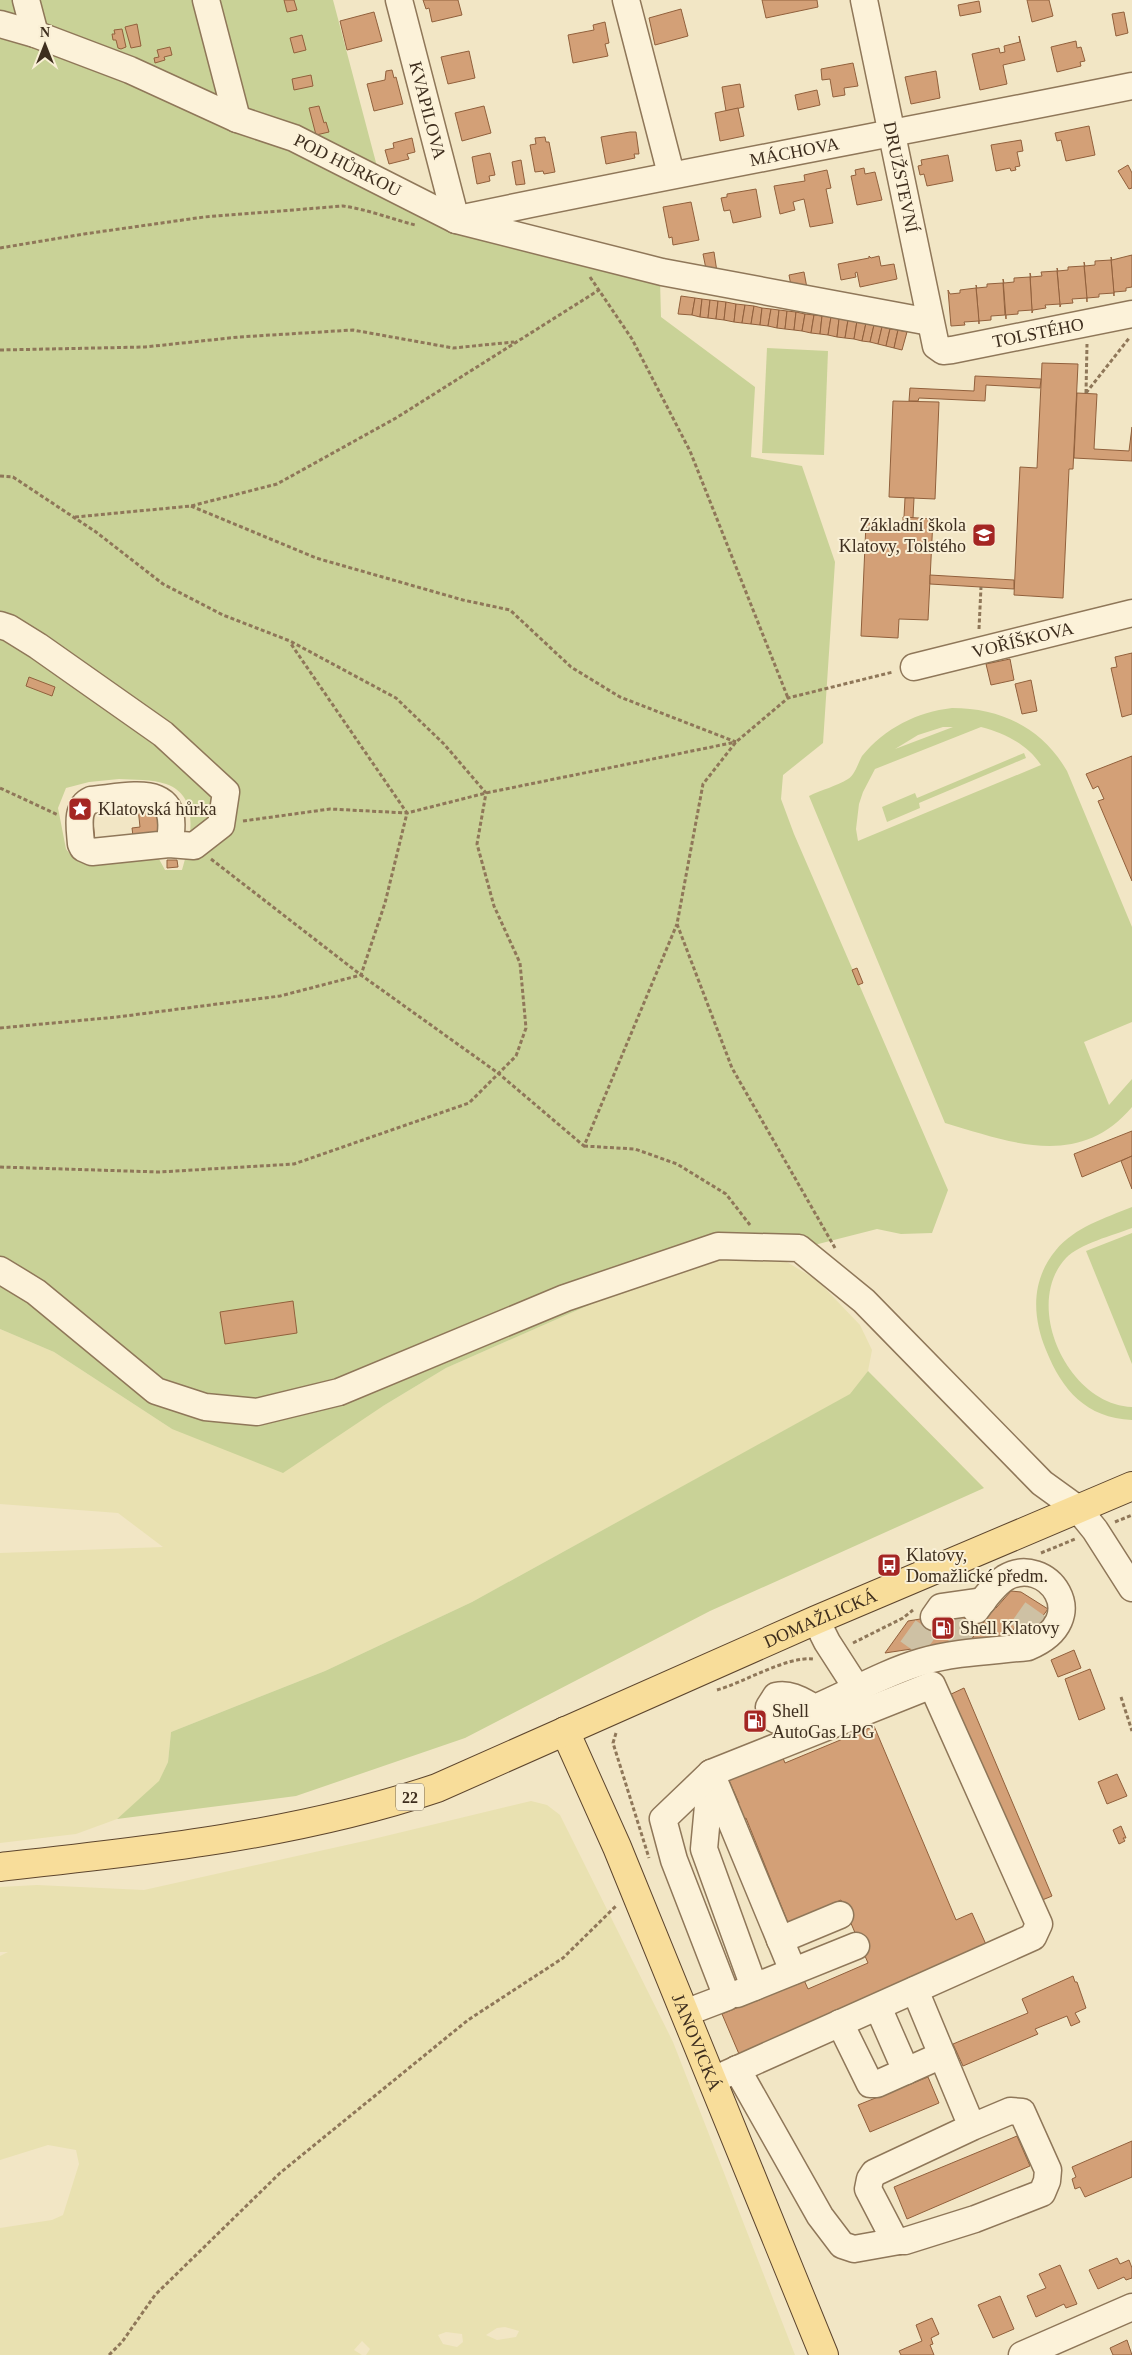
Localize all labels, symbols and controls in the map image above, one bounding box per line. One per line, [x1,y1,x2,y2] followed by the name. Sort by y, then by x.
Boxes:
[20,20,70,70] north arrow
[40,25,50,40] text: N
[405,59,450,161] street label: KVAPILOVA
[880,120,923,235] street label: DRUŽSTEVNÍ
[291,130,405,201] street label: POD HŮRKOU
[748,133,841,170] street label: MÁCHOVA
[991,314,1086,352] street label: TOLSTÉHO
[839,515,966,556] place label: Základní škola Klatovy, Tolstého
[971,522,997,548] school or university icon: Základní škola Klatovy, Tolstého
[970,618,1075,662] street label: VOŘÍŠKOVA
[67,796,93,822] place icon: Klatovská hůrka
[98,799,216,819] place label: Klatovská hůrka
[906,1545,1048,1586] place label: Klatovy, Domažlické předm.
[876,1552,902,1578] bus stop icon: Klatovy, Domažlické předm.
[761,1585,880,1652] street label: DOMAŽLICKÁ
[930,1615,956,1641] fuel station icon: Shell Klatovy
[960,1618,1060,1638] place label: Shell Klatovy
[772,1701,875,1742] place label: Shell AutoGas LPG
[742,1708,768,1734] fuel station icon: Shell AutoGas LPG
[396,1784,424,1810] road number: 22
[668,1991,726,2094] street label: JANOVICKÁ

